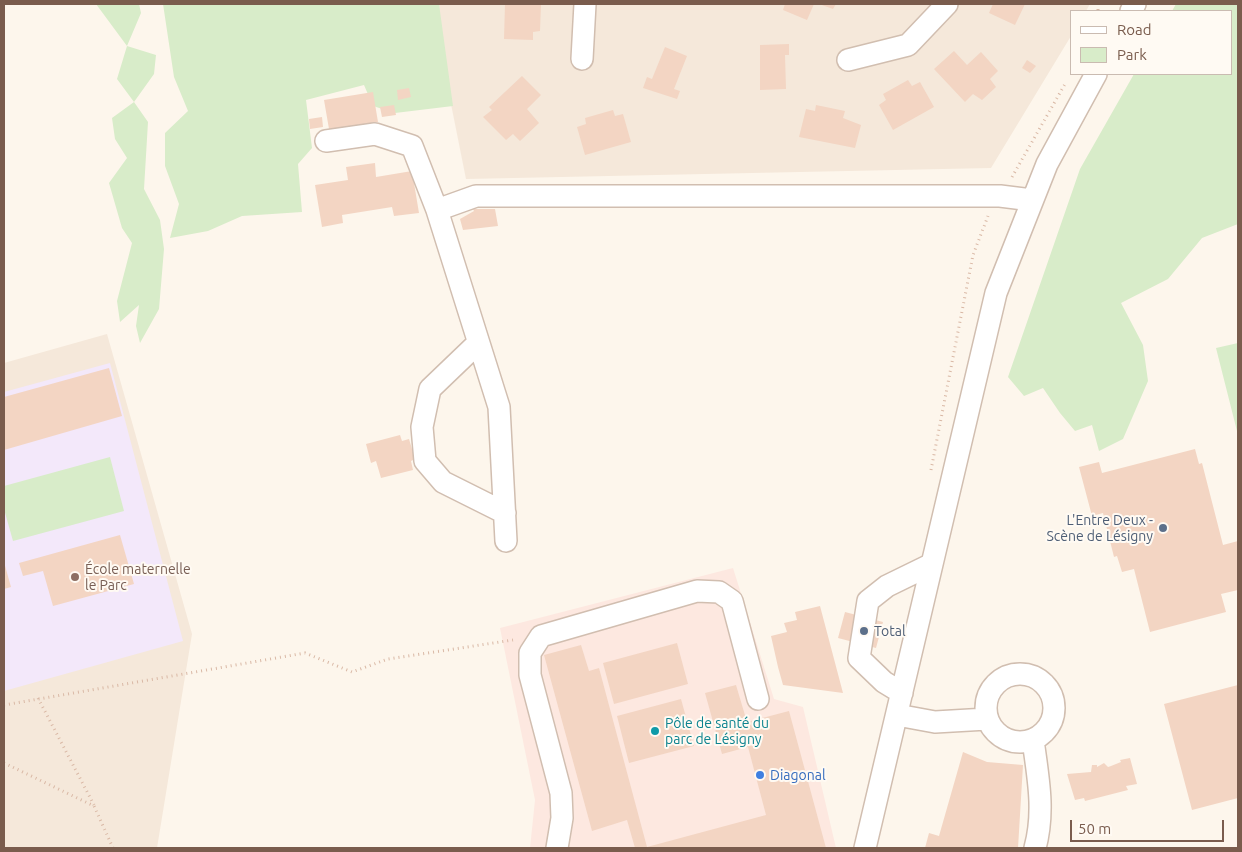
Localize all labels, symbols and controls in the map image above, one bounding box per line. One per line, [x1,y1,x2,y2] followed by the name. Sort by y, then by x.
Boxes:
[1070,10,1232,75] legend
[1117,21,1152,38] text: Road
[1117,46,1147,63] text: Park
[1046,512,1153,544] place label: L'Entre Deux - Scène de Lésigny
[1157,522,1169,534] marker: L'Entre Deux - Scène de Lésigny
[85,561,191,594] place label: École maternelle le Parc
[69,571,81,583] marker: École maternelle le Parc
[874,623,906,639] place label: Total
[858,625,870,637] marker: Total
[665,715,769,748] place label: Pôle de santé du parc de Lésigny
[649,725,661,737] marker: Pôle de santé du parc de Lésigny
[770,767,826,783] place label: Diagonal
[754,769,766,781] marker: Diagonal
[1072,810,1226,842] scale bar
[1078,820,1111,837] text: 50 m

